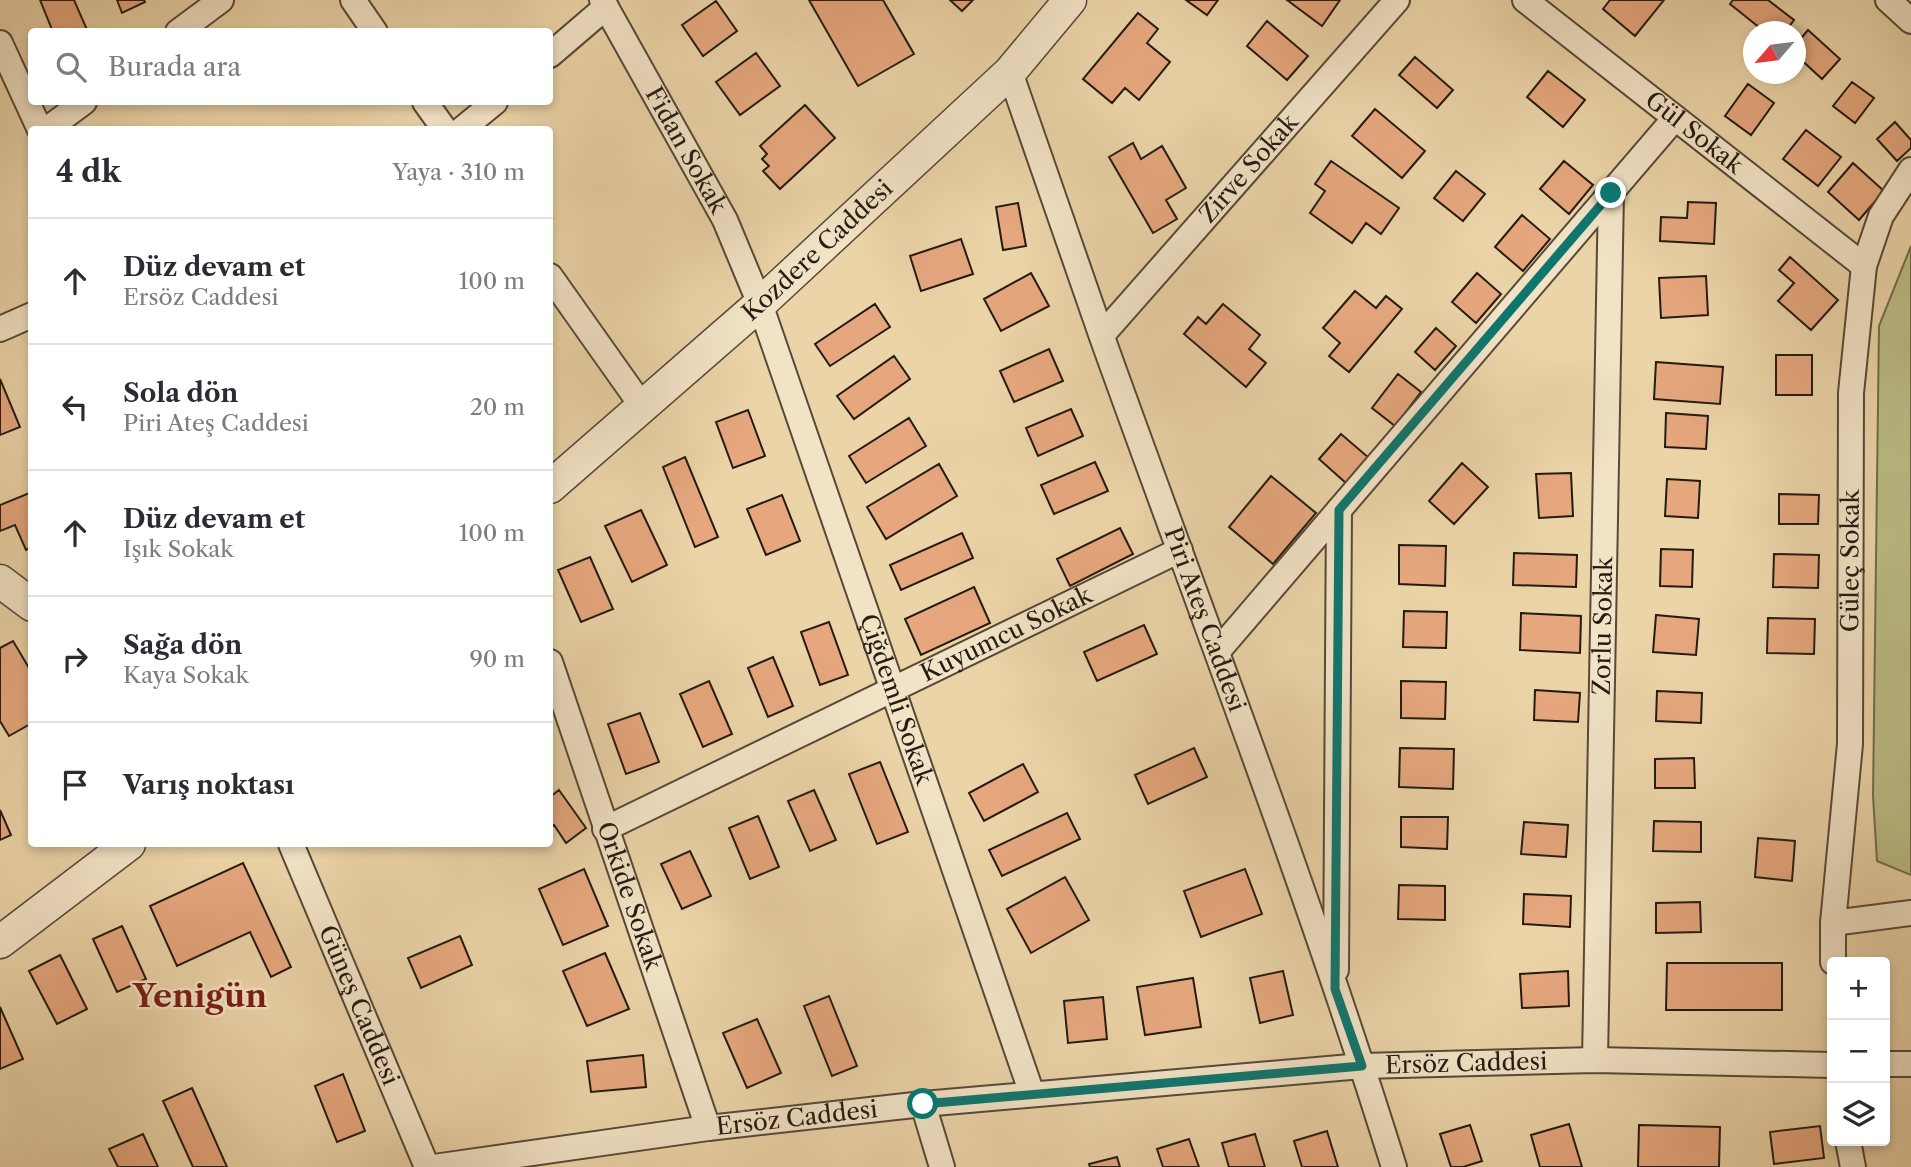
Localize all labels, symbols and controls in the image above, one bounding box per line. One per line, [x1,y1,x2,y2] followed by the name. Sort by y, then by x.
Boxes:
[1743,21,1806,84] north arrow
[28,28,553,105] search box
[52,48,90,86] icon: search
[108,51,241,83] text: Burada ara
[639,81,734,219] street label: Fidan Sokak
[1640,85,1750,180] street label: Gül Sokak
[1193,107,1305,228] street label: Zirve Sokak
[56,153,121,190] text: 4 dk
[392,158,525,186] text: Yaya · 310 m
[736,174,898,327] street label: Kozdere Caddesi
[1595,177,1626,208] route end
[123,251,305,283] text: Düz devam et
[56,262,94,300] icon: ahead
[459,267,525,295] text: 100 m
[123,283,278,311] text: Ersöz Caddesi
[123,377,238,409] text: Sola dön
[56,388,94,426] icon: left
[470,393,525,421] text: 20 m
[123,409,309,437] text: Piri Ateş Caddesi
[1835,488,1865,632] street label: Güleç Sokak
[123,503,305,535] text: Düz devam et
[56,514,94,552] icon: ahead
[459,519,525,547] text: 100 m
[1158,523,1252,715] street label: Piri Ateş Caddesi
[123,535,234,563] text: Işık Sokak
[1587,555,1618,696] street label: Zorlu Sokak
[916,580,1097,688] street label: Kuyumcu Sokak
[854,610,940,789] street label: Çiğdemli Sokak
[123,629,242,661] text: Sağa dön
[56,640,94,678] icon: right
[469,645,525,673] text: 90 m
[123,661,249,689] text: Kaya Sokak
[56,766,94,804] icon: arrive
[123,769,294,801] text: Varış noktası
[591,818,669,975] street label: Orkide Sokak
[313,921,406,1089] street label: Güneş Caddesi
[1827,957,1890,1146] map controls
[1827,957,1890,1020] button: +
[132,976,267,1015] district label: Yenigün
[1827,1020,1890,1083] button: −
[1385,1046,1548,1079] street label: Ersöz Caddesi
[1827,1083,1890,1146] button: layers
[907,1088,938,1119] route start
[714,1094,879,1141] street label: Ersöz Caddesi

